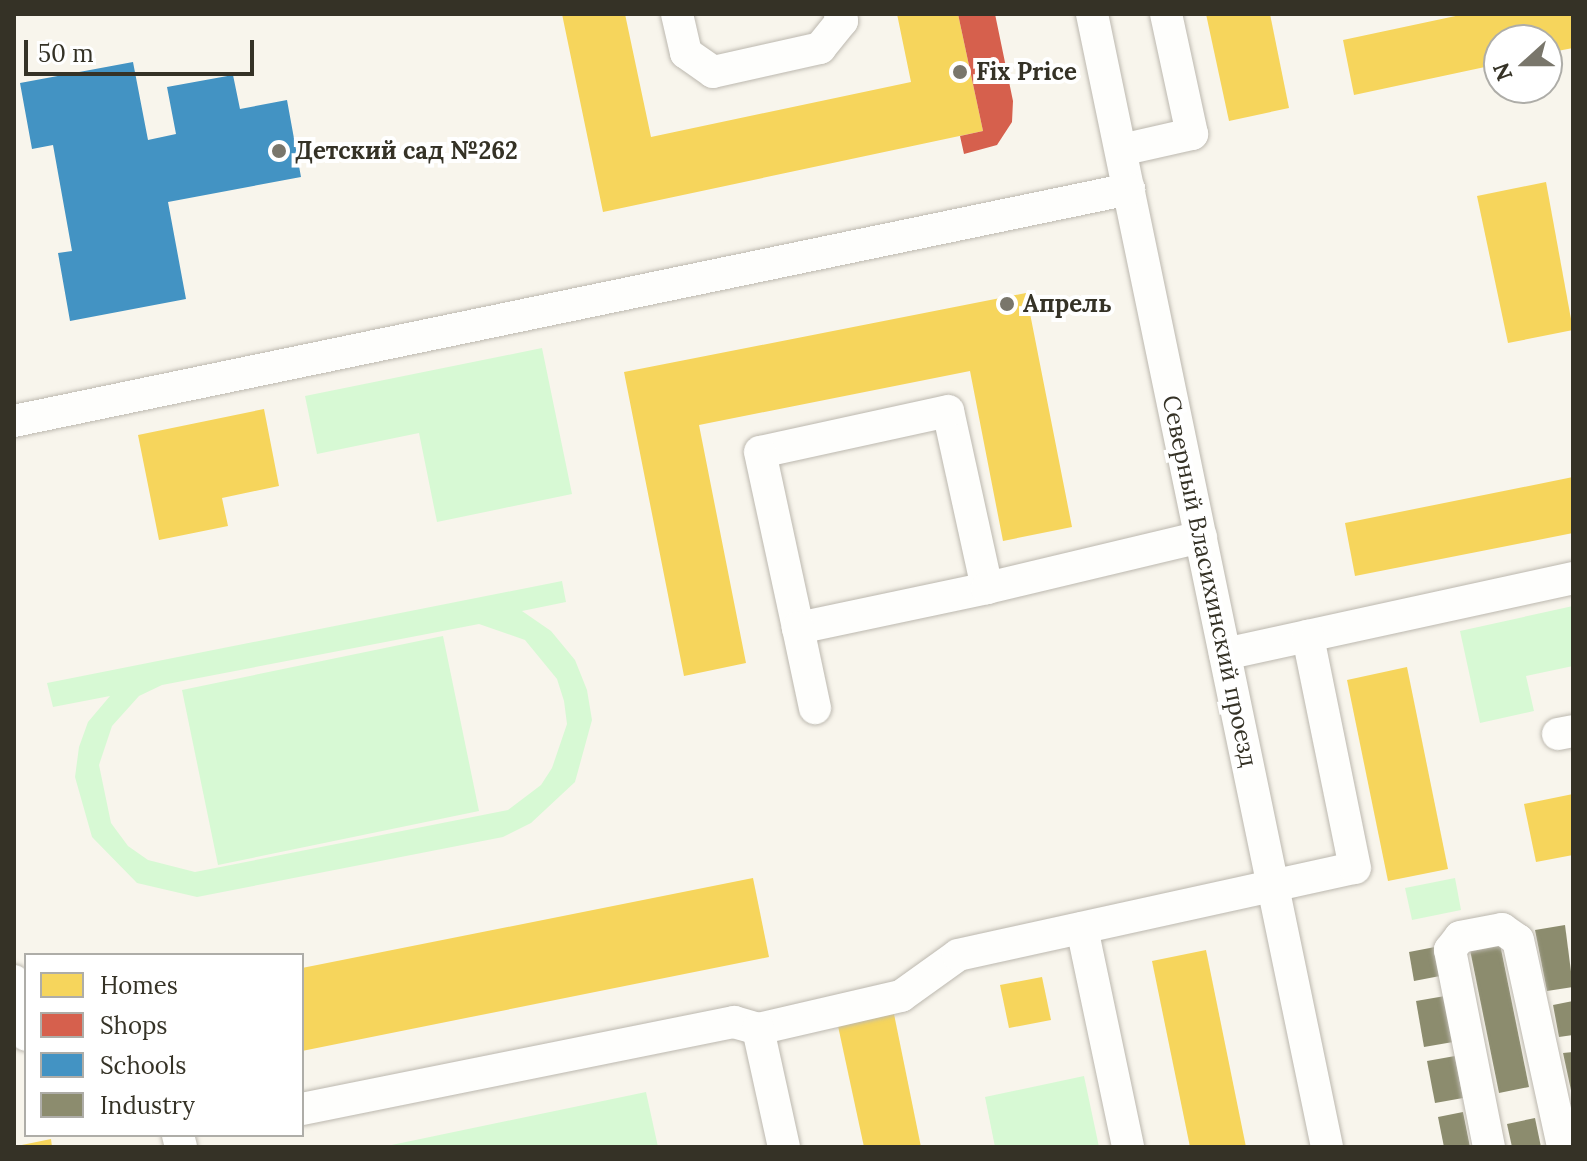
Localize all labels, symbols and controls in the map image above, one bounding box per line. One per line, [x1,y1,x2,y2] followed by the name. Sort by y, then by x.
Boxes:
[28,24,258,74] scale bar
[1483,24,1563,104] north arrow
[38,38,94,69] text: 50 m
[976,58,1077,86] place label: Fix Price
[1486,59,1519,85] text: N
[951,63,969,81] marker: Fix Price
[295,137,518,165] place label: Детский сад №262
[270,142,288,160] marker: Детский сад №262
[1023,290,1112,318] place label: Апрель
[998,295,1016,313] marker: Апрель
[1156,393,1264,769] street label: Северный Власихинский проезд
[24,953,304,1137] legend
[100,970,178,1001] text: Homes
[100,1010,167,1041] text: Shops
[100,1050,186,1081] text: Schools
[100,1090,195,1121] text: Industry

